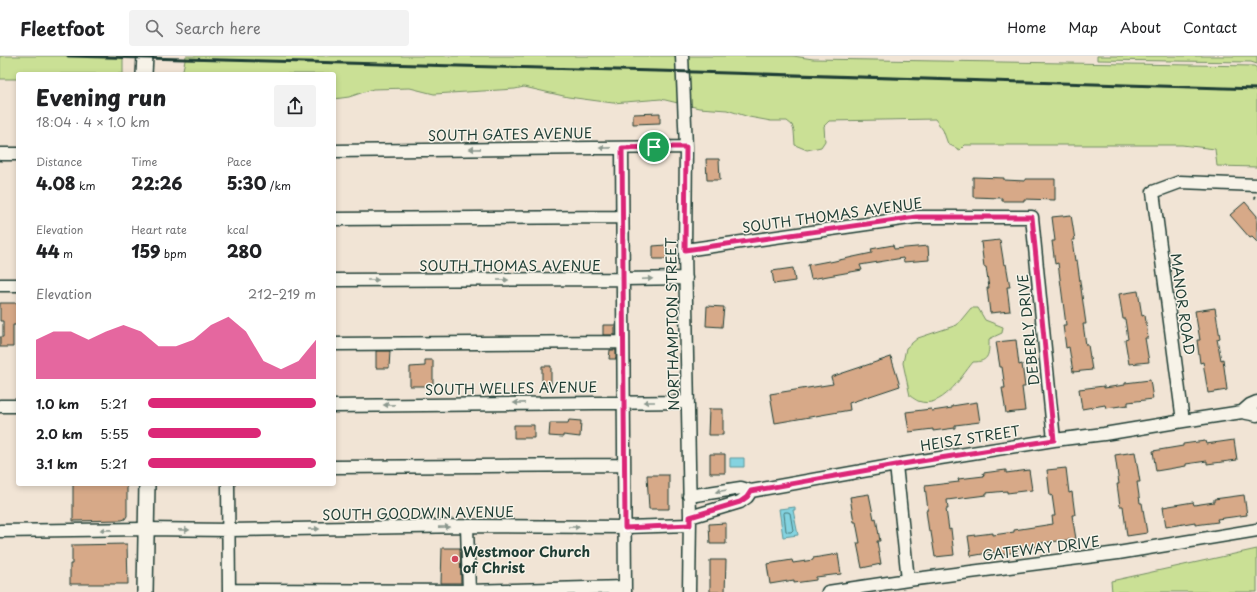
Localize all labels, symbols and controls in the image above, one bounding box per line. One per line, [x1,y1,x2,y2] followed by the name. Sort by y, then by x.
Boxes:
[129,10,409,46] search box
[20,14,105,42] text: Fleetfoot
[175,16,261,39] text: Search here
[143,17,165,39] icon: search
[1007,17,1046,38] text: Home
[1068,17,1098,38] text: Map
[1120,17,1161,38] text: About
[1183,17,1237,38] text: Contact
[36,80,166,113] text: Evening run
[274,85,316,127] button: share
[36,112,150,131] text: 18:04 · 4 × 1.0 km
[428,122,592,146] street label: SOUTH GATES AVENUE
[637,130,671,164] pin
[643,136,665,158] icon: arrive
[598,145,611,151] one-way arrow
[468,146,481,152] one-way arrow
[36,153,82,170] text: Distance
[131,153,157,170] text: Time
[227,153,251,170] text: Pace
[36,170,75,196] text: 4.08
[131,170,182,196] text: 22:26
[227,170,266,196] text: 5:30
[75,177,96,194] text: km
[266,177,291,194] text: /km
[741,192,924,238] street label: SOUTH THOMAS AVENUE
[36,221,83,238] text: Elevation
[131,221,187,238] text: Heart rate
[227,221,249,238] text: kcal
[660,237,684,411] street label: NORTHAMPTON STREET
[36,238,59,264] text: 44
[131,238,160,264] text: 159
[227,238,262,264] text: 280
[59,245,73,262] text: m
[160,245,187,262] text: bpm
[1165,252,1201,356] street label: MANOR ROAD
[419,255,601,276] street label: SOUTH THOMAS AVENUE
[1012,273,1044,387] street label: DEBERLY DRIVE
[641,275,653,282] one-way arrow
[367,277,380,283] one-way arrow
[497,277,510,283] one-way arrow
[36,284,92,303] text: Elevation
[248,284,316,303] text: 212–219 m
[425,376,598,400] street label: SOUTH WELLES AVENUE
[36,394,79,413] text: 1.0 km
[100,394,127,413] text: 5:21
[642,399,655,405] one-way arrow
[512,400,525,406] one-way arrow
[382,402,395,408] one-way arrow
[919,420,1022,456] street label: HEISZ STREET
[36,424,83,443] text: 2.0 km
[100,424,129,443] text: 5:55
[36,454,78,473] text: 3.1 km
[100,454,127,473] text: 5:21
[715,488,727,494] one-way arrow
[322,501,514,525] street label: SOUTH GOODWIN AVENUE
[438,524,451,530] one-way arrow
[568,524,581,530] one-way arrow
[308,526,321,532] one-way arrow
[99,527,112,533] one-way arrow
[178,527,191,533] one-way arrow
[981,530,1101,566] street label: GATEWAY DRIVE
[463,541,590,578] place label: Westmoor Church of Christ
[450,554,460,564] marker: Westmoor Church of Christ

